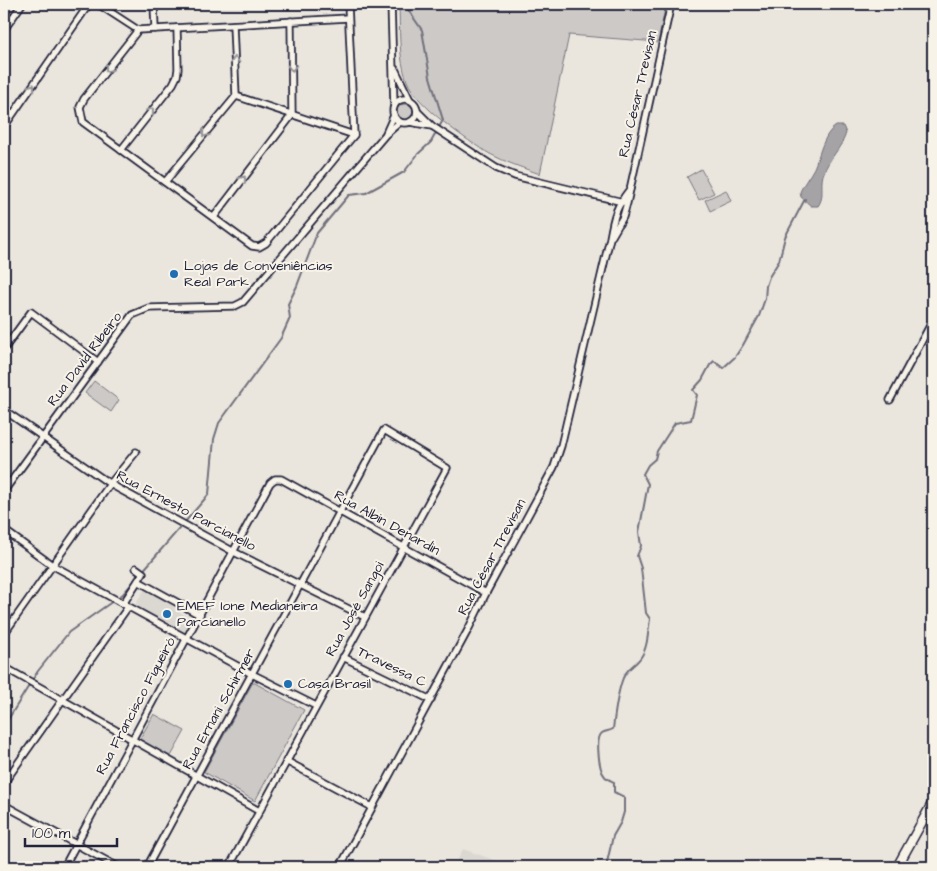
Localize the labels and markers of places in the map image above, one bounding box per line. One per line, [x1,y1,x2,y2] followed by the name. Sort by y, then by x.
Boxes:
[184,256,333,292] place label: Lojas de Conveniências Real Park
[168,268,180,280] marker: Lojas de Conveniências Real Park
[177,596,318,632] place label: EMEF Ione Medianeira Parcianello
[161,608,173,620] marker: EMEF Ione Medianeira Parcianello
[298,674,371,694] place label: Casa Brasil
[282,678,294,690] marker: Casa Brasil

